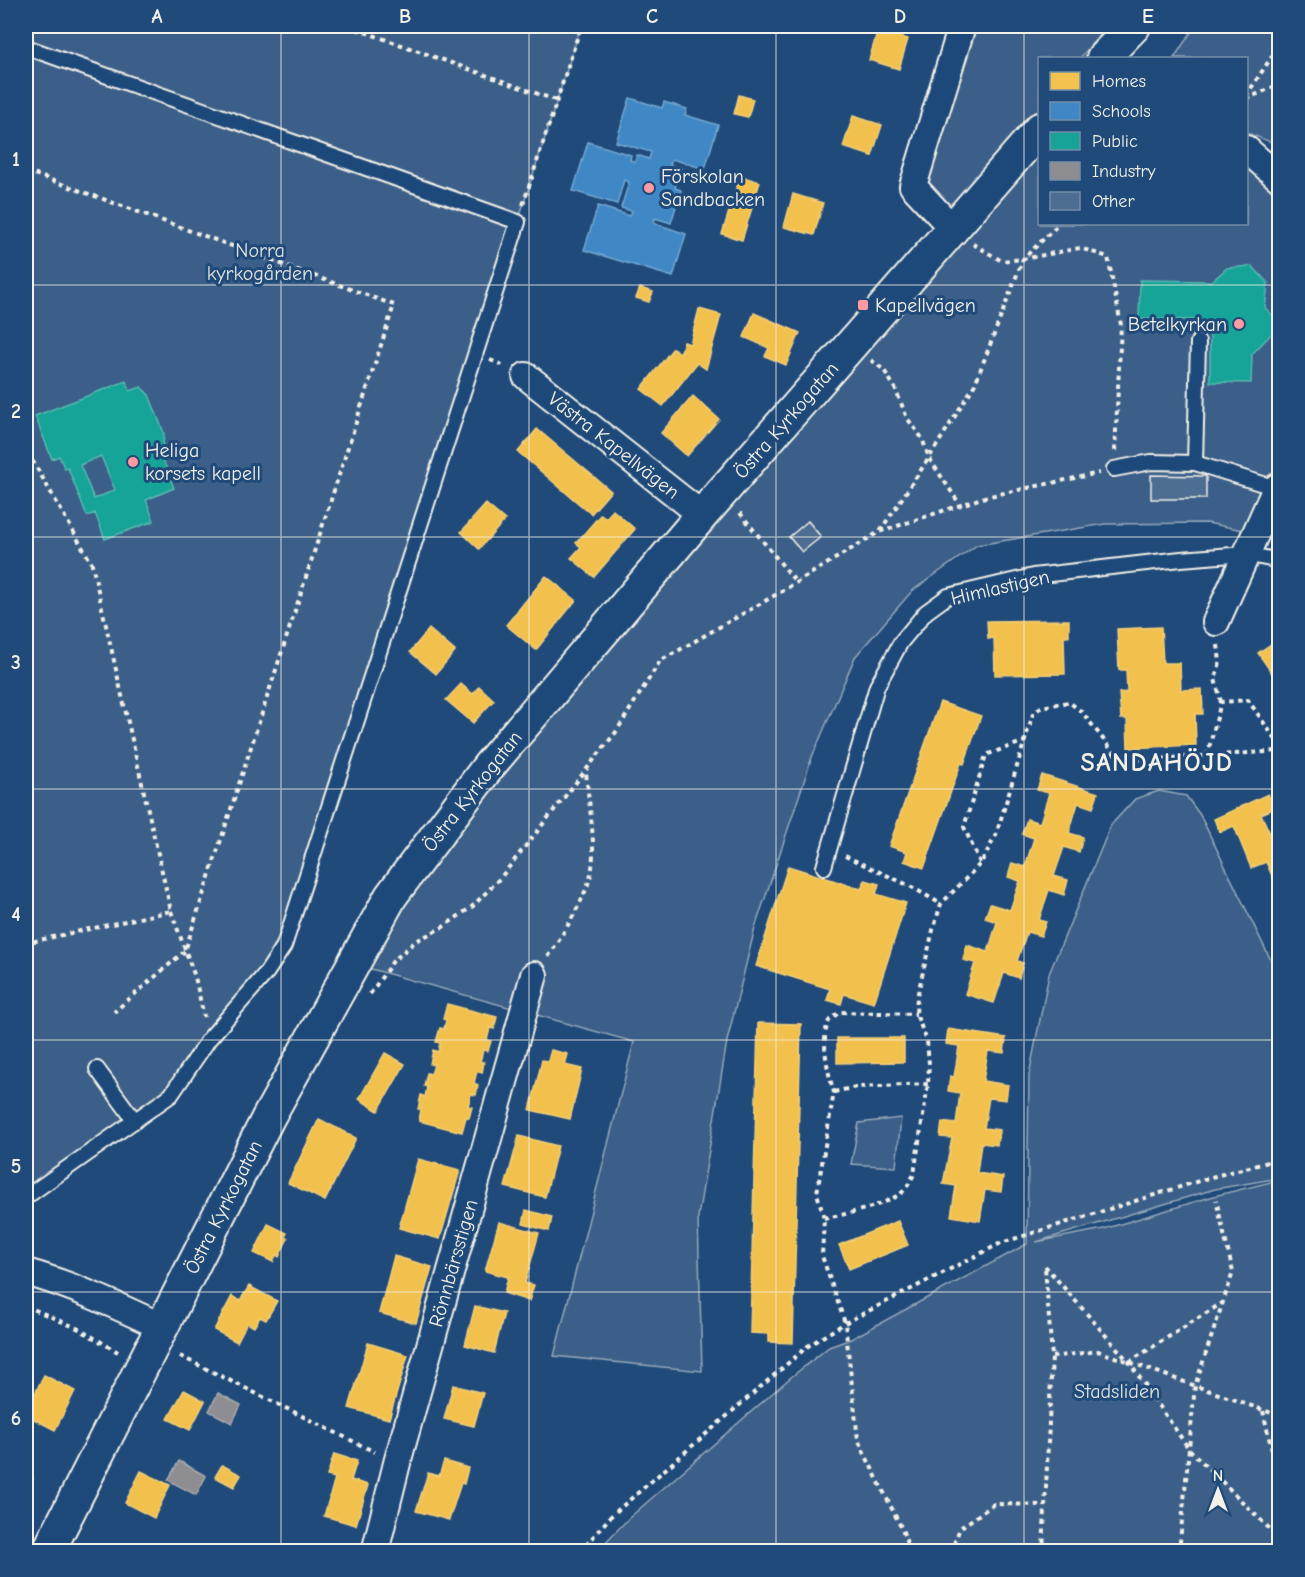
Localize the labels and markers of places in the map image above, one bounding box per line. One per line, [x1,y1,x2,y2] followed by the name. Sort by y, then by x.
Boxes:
[661,165,765,211] place label: Förskolan Sandbacken
[642,181,656,195] marker: Förskolan Sandbacken
[875,294,976,317] place label: Kapellvägen
[856,298,870,312] marker: Kapellvägen
[1128,313,1227,336] place label: Betelkyrkan
[1232,317,1246,331] marker: Betelkyrkan
[145,439,261,485] place label: Heliga korsets kapell
[126,455,140,469] marker: Heliga korsets kapell

